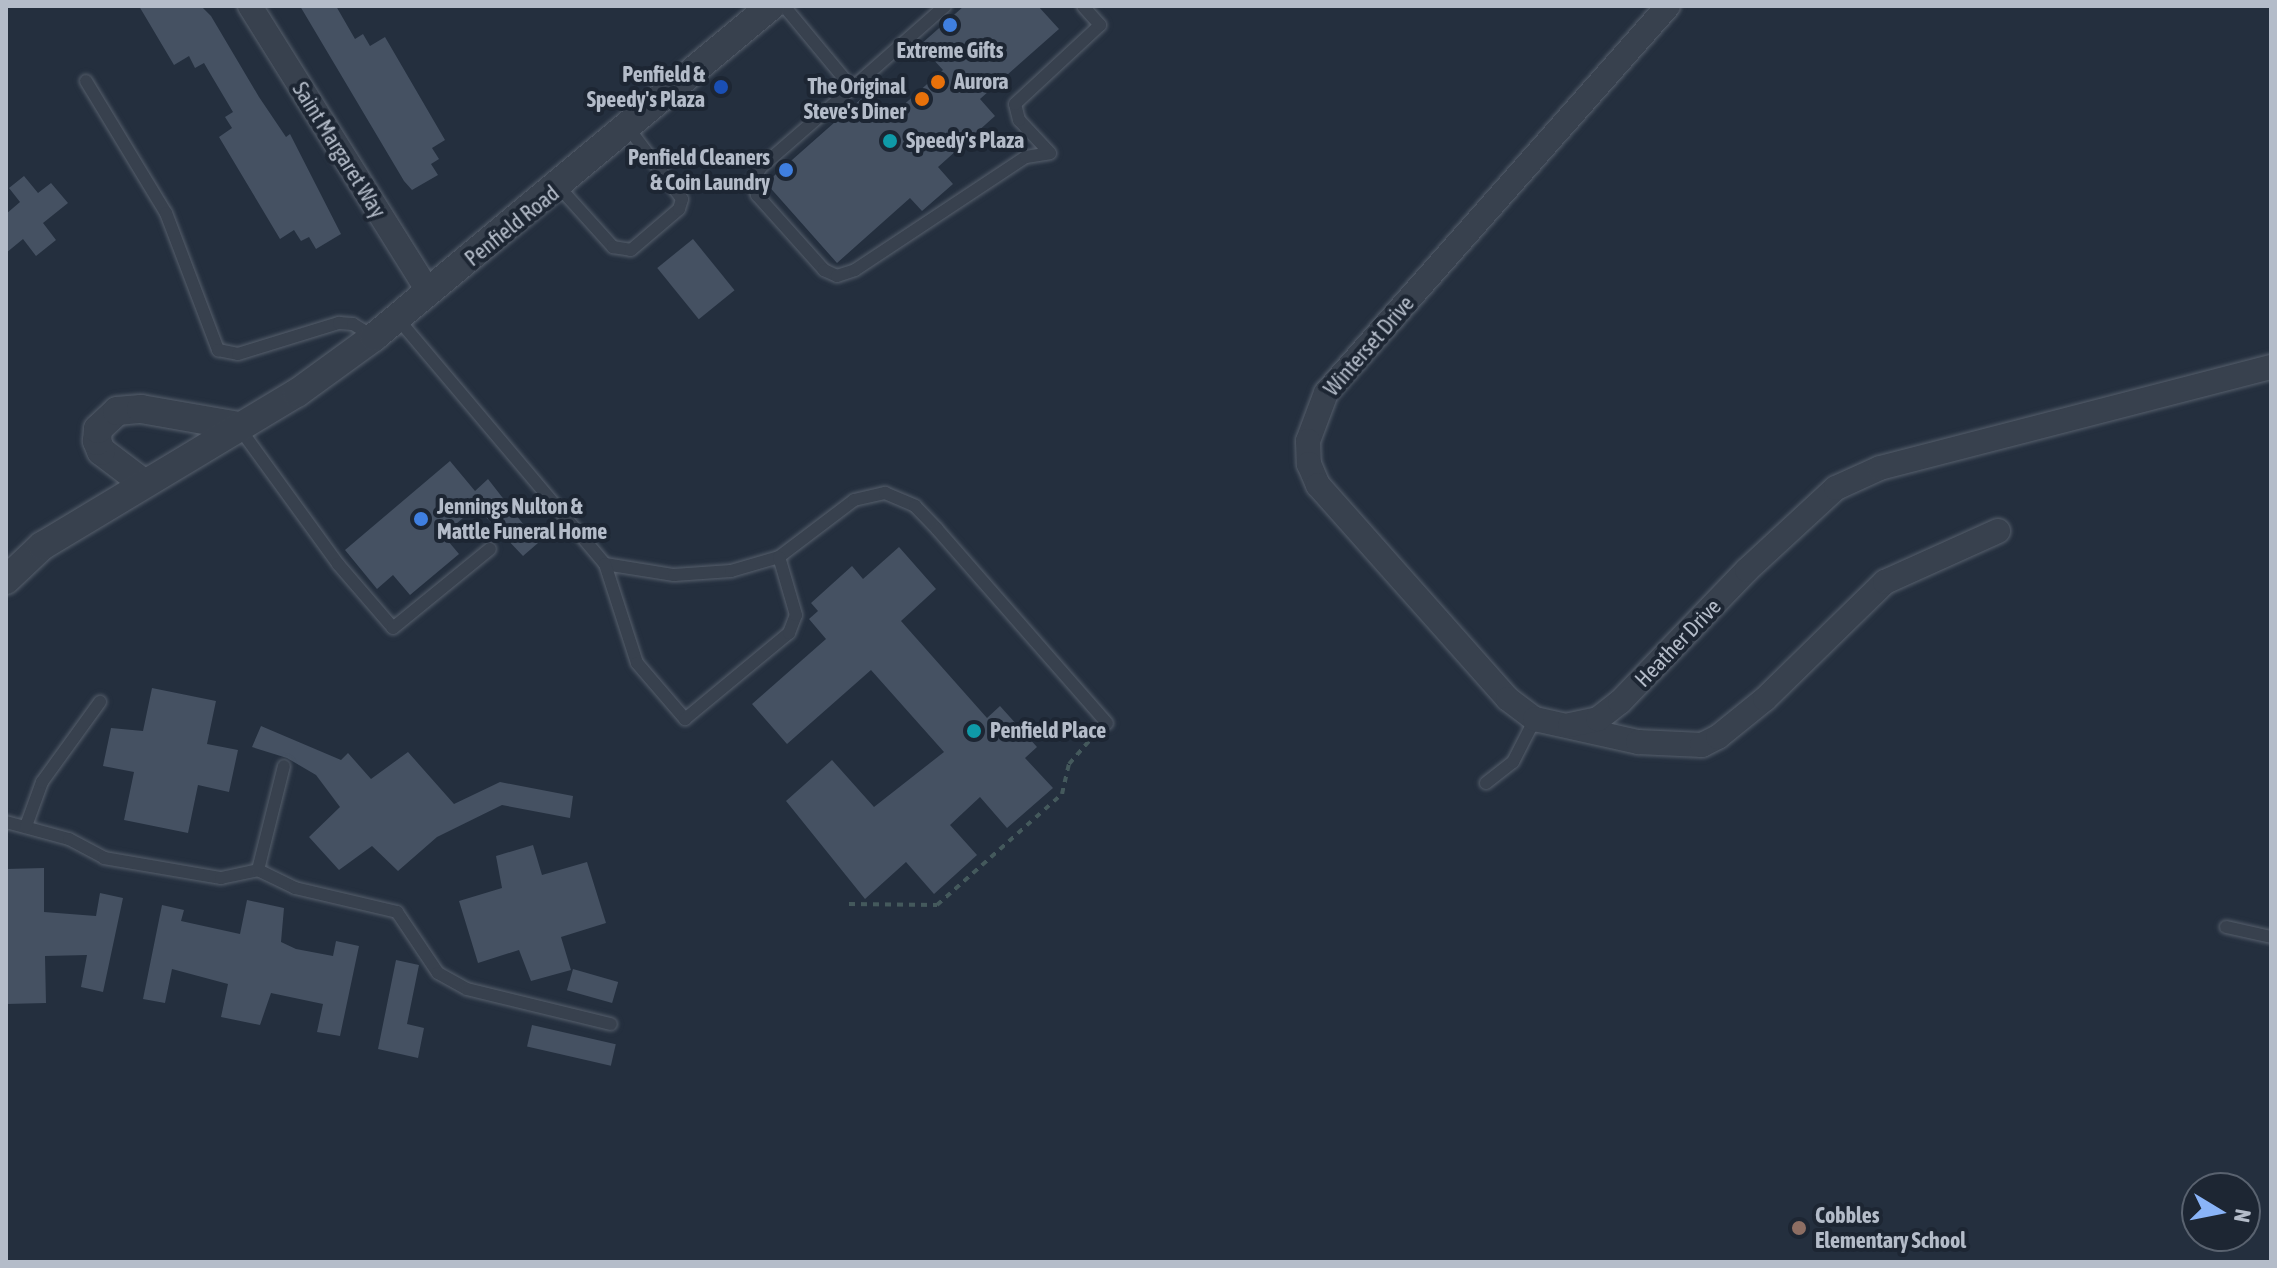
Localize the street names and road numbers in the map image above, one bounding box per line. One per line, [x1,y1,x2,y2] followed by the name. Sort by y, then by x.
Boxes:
[287,77,391,223] street label: Saint Margaret Way
[460,180,564,272] street label: Penfield Road
[1318,291,1420,401] street label: Winterset Drive
[1630,593,1726,693] street label: Heather Drive

